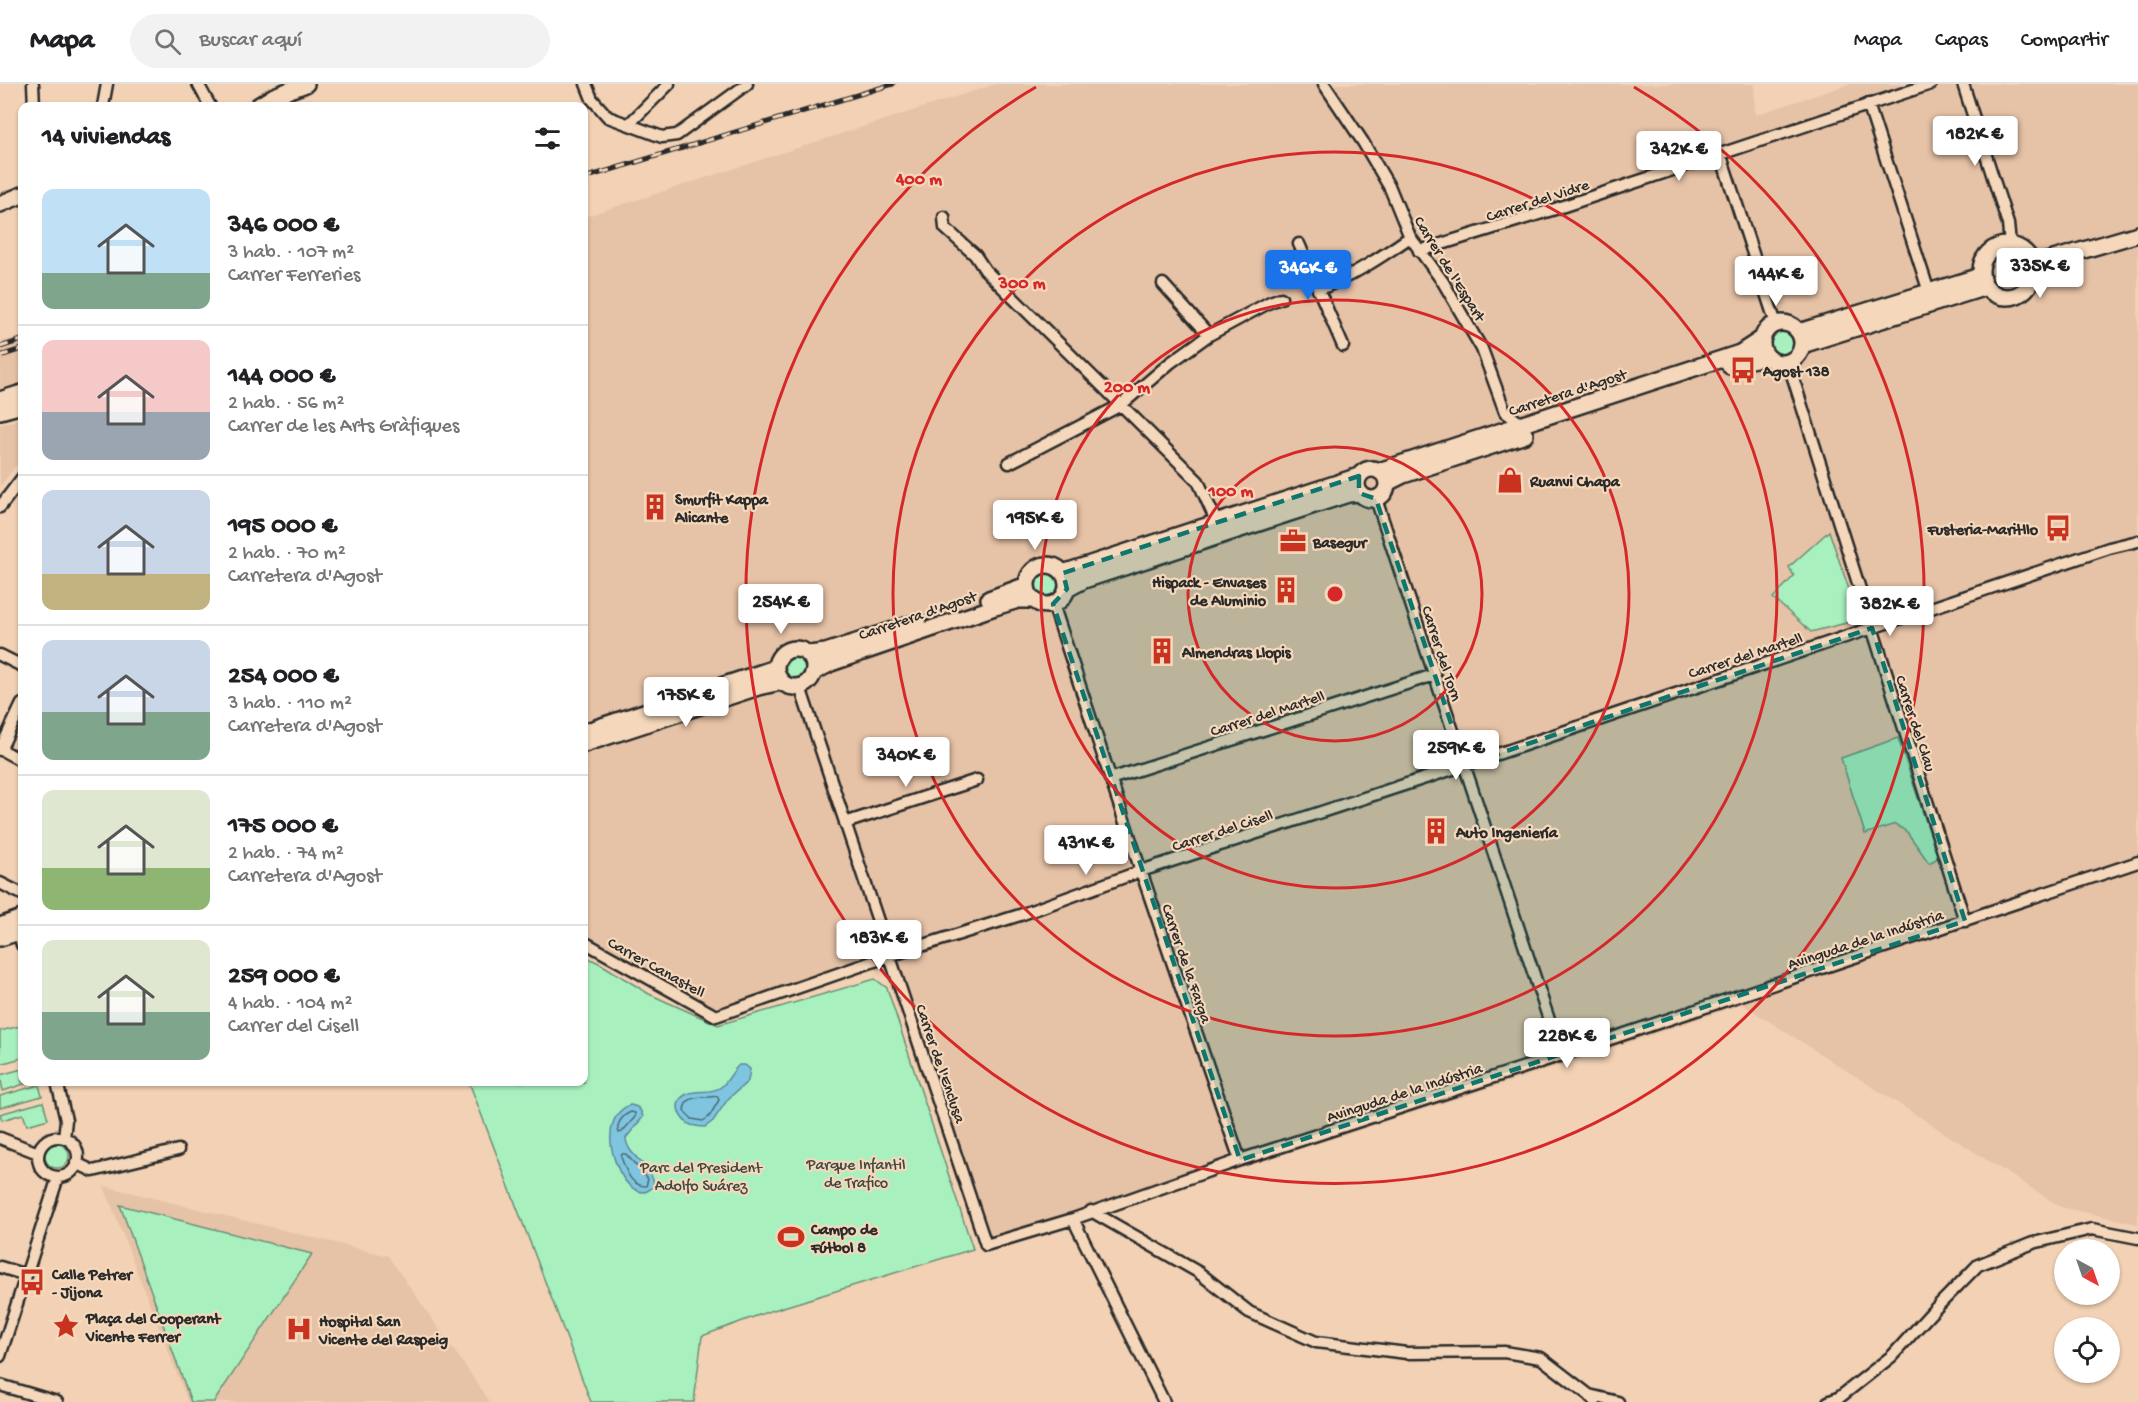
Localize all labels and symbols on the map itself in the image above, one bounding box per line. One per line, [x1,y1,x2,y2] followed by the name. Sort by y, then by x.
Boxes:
[1926,116,2024,167] pin: 182K €
[1630,131,1728,182] pin: 342K €
[895,170,942,191] text: 400 m
[1484,177,1593,228] street label: Carrer del Vidre
[1408,214,1489,327] street label: Carrer de l'Espart
[1991,248,2089,299] pin: 335K €
[1259,250,1357,301] pin: 346K €
[1727,256,1825,307] pin: 144K €
[998,274,1046,295] text: 300 m
[1728,355,1758,385] bus stop icon: Agost 138
[1762,364,1830,383] place label: Agost 138
[1507,366,1631,422] street label: Carretera d'Agost
[1104,378,1150,399] text: 200 m
[1495,465,1525,495] shop icon: Ruanvi Chapa
[1529,474,1621,493] place label: Ruanvi Chapa
[1208,482,1254,503] text: 100 m
[674,491,769,529] place label: Smurfit Kappa Alicante
[640,492,670,522] building icon: Smurfit Kappa Alicante
[986,500,1084,551] pin: 195K €
[2043,513,2073,543] bus stop icon: Fusteria-Maritllo
[1927,522,2039,541] place label: Fusteria-Maritllo
[1278,526,1308,556] office icon: Basegur
[1312,535,1369,554] place label: Basegur
[1152,575,1267,612] place label: Hispack - Envases de Aluminio
[1271,575,1301,605] building icon: Hispack - Envases de Aluminio
[732,584,830,635] pin: 254K €
[1325,584,1345,604] centre of rings
[1841,586,1939,637] pin: 382K €
[857,588,981,646] street label: Carretera d'Agost
[1415,604,1464,705] street label: Carrer del Torn
[1687,630,1806,685] street label: Carrer del Martell
[1147,636,1177,666] building icon: Almendras Llopis
[1181,645,1292,664] place label: Almendras Llopis
[1889,674,1938,775] street label: Carrer del Clau
[637,677,735,728] pin: 175K €
[1209,688,1328,743] street label: Carrer del Martell
[1407,730,1505,781] pin: 259K €
[857,737,955,788] pin: 340K €
[1170,807,1276,858] street label: Carrer del Cisell
[1421,816,1451,846] building icon: Auto Ingeniería
[1037,825,1135,876] pin: 431K €
[1455,825,1559,844] place label: Auto Ingeniería
[1155,902,1214,1027] street label: Carrer de la Farga
[1786,907,1947,975] street label: Avinguda de la Indústria
[830,920,928,971] pin: 183K €
[603,934,707,1004] street label: Carrer Canastell
[909,1002,968,1127] street label: Carrer de l'Enclusa
[1518,1018,1616,1069] pin: 228K €
[1325,1060,1486,1128] street label: Avinguda de la Indústria
[806,1157,905,1194] park label: Parque Infantil de Trafico
[639,1160,763,1197] park label: Parc del President Adolfo Suárez
[776,1222,806,1252] sports icon: Campo de Fútbol 8
[810,1222,878,1259] place label: Campo de Fútbol 8
[2054,1239,2120,1305] north arrow
[17,1267,47,1297] bus stop icon: Calle Petrer - Jijona
[51,1267,134,1304] place label: Calle Petrer - Jijona
[51,1311,81,1341] place icon: Plaça del Cooperant Vicente Ferrer
[85,1311,222,1348] place label: Plaça del Cooperant Vicente Ferrer
[284,1314,314,1344] hospital icon: Hospital San Vicente del Raspeig
[318,1314,448,1351] place label: Hospital San Vicente del Raspeig

